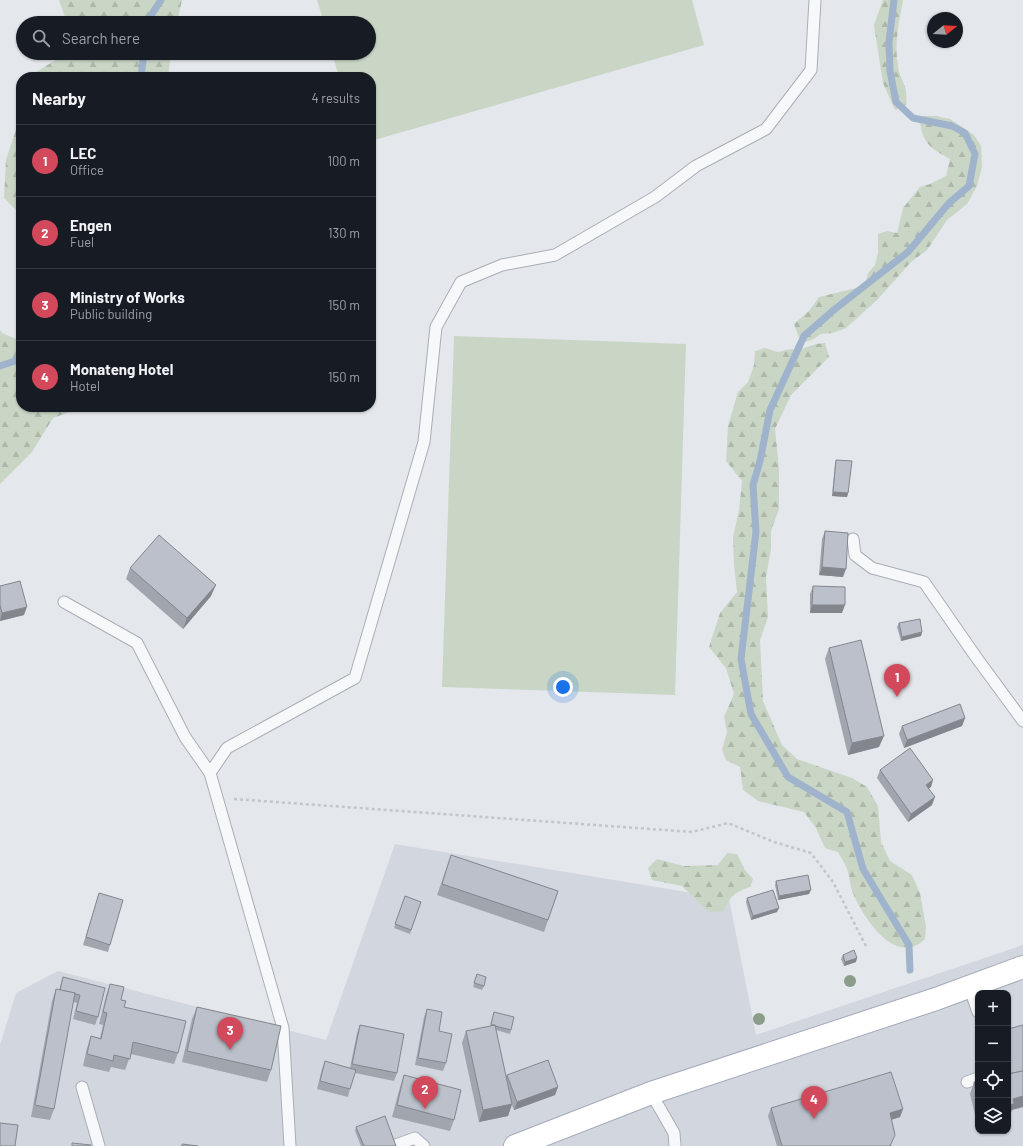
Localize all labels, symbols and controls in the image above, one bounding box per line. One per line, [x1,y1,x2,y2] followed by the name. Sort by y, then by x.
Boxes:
[927,12,963,48] north arrow
[16,16,376,60] search box
[30,27,52,49] icon: search
[62,29,140,47] text: Search here
[32,88,86,108] text: Nearby
[312,90,360,106] text: 4 results
[70,144,96,162] text: LEC
[43,153,47,169] text: 1
[327,153,360,169] text: 100 m
[70,162,104,178] text: Office
[70,216,112,234] text: Engen
[41,225,49,241] text: 2
[328,225,360,241] text: 130 m
[70,234,94,250] text: Fuel
[70,288,185,306] text: Ministry of Works
[41,297,49,313] text: 3
[328,297,360,313] text: 150 m
[70,306,152,322] text: Public building
[70,360,173,378] text: Monateng Hotel
[41,369,49,385] text: 4
[328,369,360,385] text: 150 m
[70,378,100,394] text: Hotel
[884,664,910,697] pin: 1
[553,677,573,697] your location
[975,990,1011,1134] map controls
[975,990,1011,1026] button: +
[217,1017,243,1050] pin: 3
[975,1026,1011,1062] button: −
[975,1062,1011,1098] button: locate
[412,1076,438,1109] pin: 2
[801,1086,827,1119] pin: 4
[975,1098,1011,1134] button: layers

